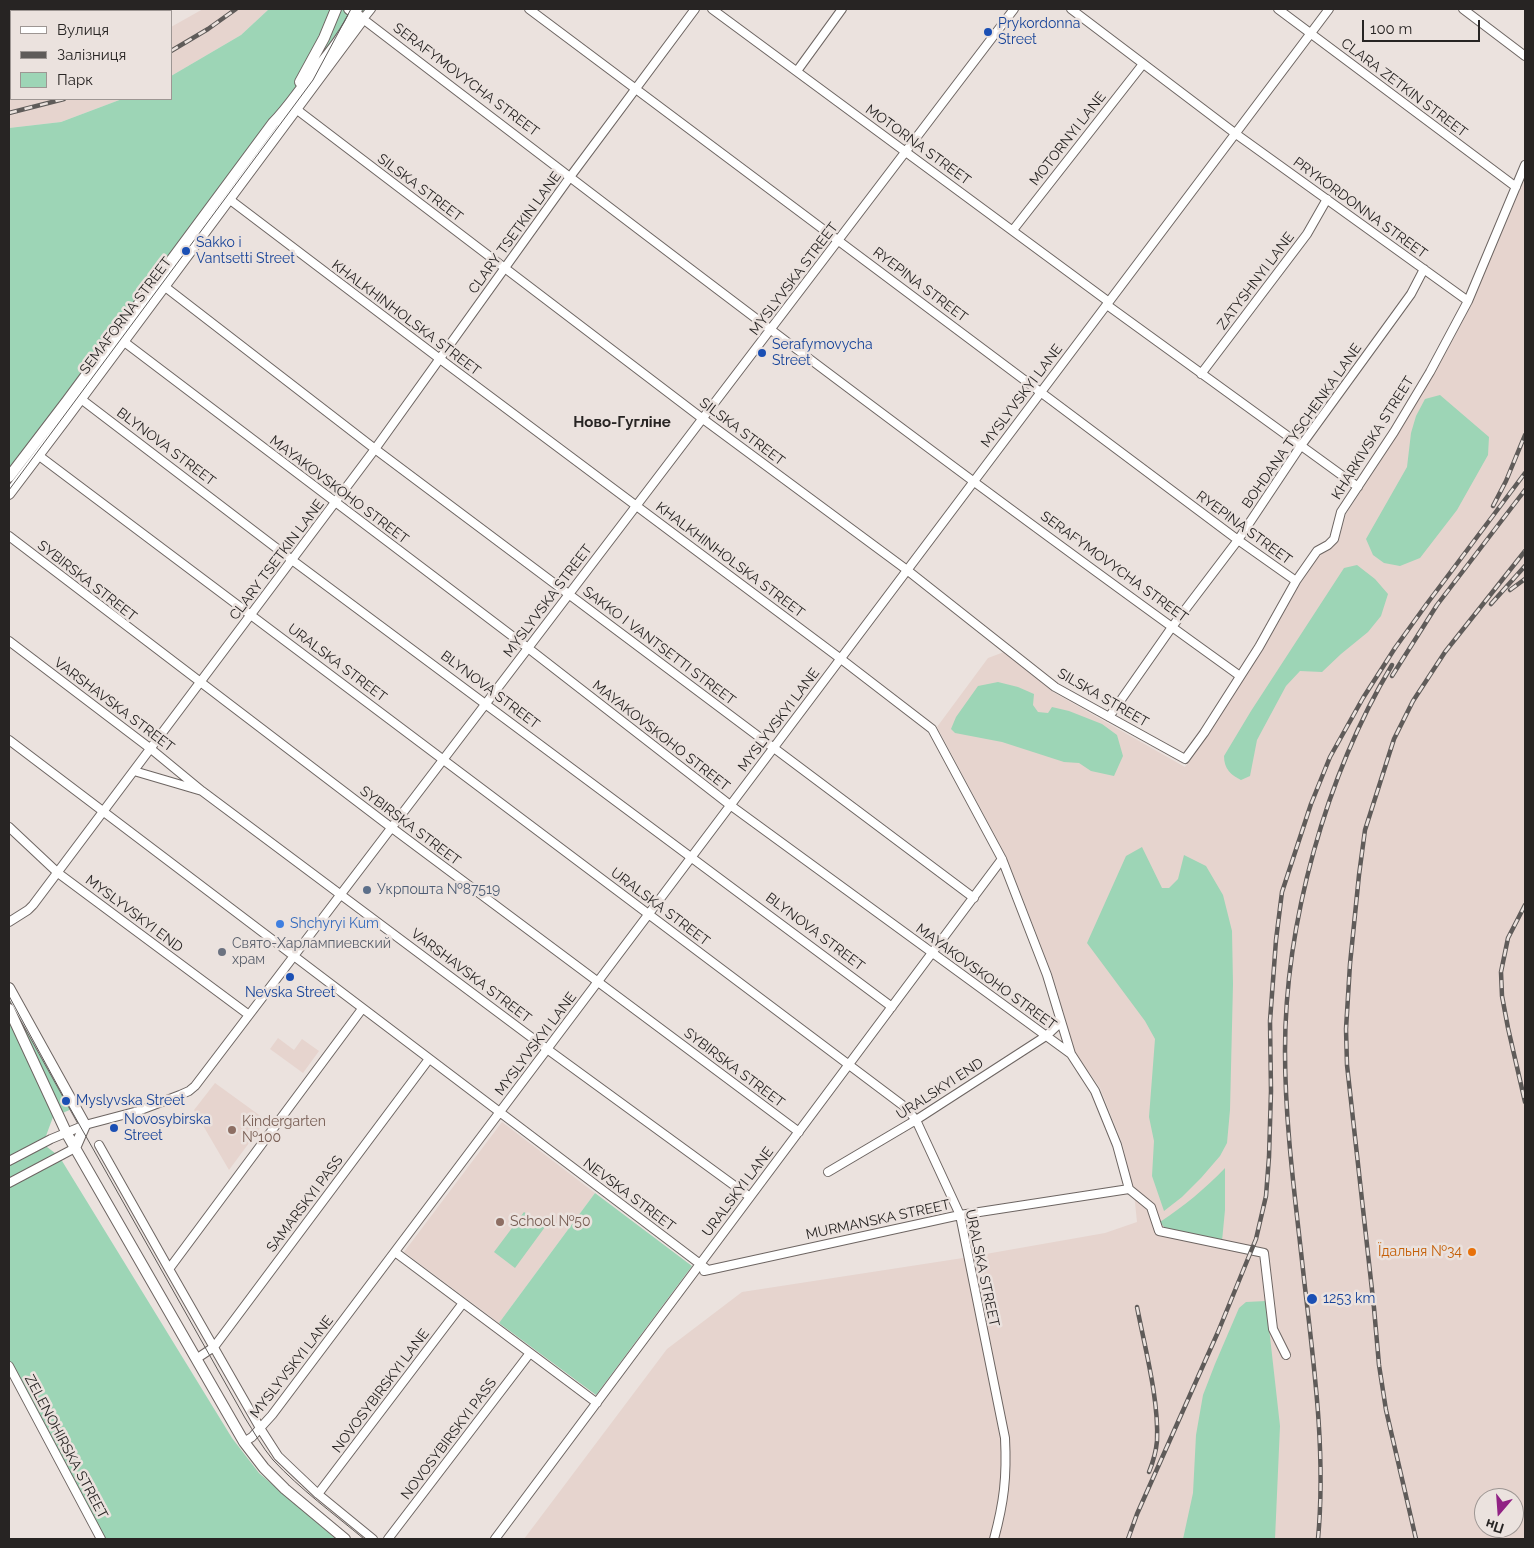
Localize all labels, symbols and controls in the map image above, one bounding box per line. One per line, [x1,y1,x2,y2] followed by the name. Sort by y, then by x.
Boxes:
[10,10,172,100] legend
[1364,10,1482,42] scale bar
[998,16,1080,48] place label: Prykordonna Street
[390,20,542,140] street label: SERAFYMOVYCHA STREET
[1370,20,1412,38] text: 100 m
[57,21,109,39] text: Вулиця
[982,26,994,38] marker: Prykordonna Street
[1338,35,1470,141] street label: CLARA ZETKIN STREET
[57,46,126,64] text: Залізниця
[57,71,93,89] text: Парк
[1026,89,1110,189] street label: MOTORNYI LANE
[862,101,974,189] street label: MOTORNA STREET
[374,150,466,226] street label: SILSKA STREET
[1290,154,1430,262] street label: PRYKORDONNA STREET
[465,169,565,297] street label: CLARY TSETKIN LANE
[746,219,842,339] street label: MYSLYVSKA STREET
[1214,229,1298,333] street label: ZATYSHNYI LANE
[196,235,295,268] place label: Sakko i Vantsetti Street
[869,244,971,326] street label: RYEPINA STREET
[180,245,192,257] marker: Sakko i Vantsetti Street
[77,254,175,378] street label: SEMAFORNA STREET
[328,257,484,379] street label: KHALKHINHOLSKA STREET
[772,337,873,370] place label: Serafymovycha Street
[1239,340,1365,512] street label: BOHDANA TYSCHENKA LANE
[978,341,1066,451] street label: MYSLYVSKYI LANE
[756,347,768,359] marker: Serafymovycha Street
[1328,373,1418,503] street label: KHARKIVSKA STREET
[696,394,788,470] street label: SILSKA STREET
[113,404,219,490] street label: BLYNOVA STREET
[573,413,671,431] district label: Ново-Гугліне
[266,432,412,548] street label: MAYAKOVSKOHO STREET
[1193,488,1295,568] street label: RYEPINA STREET
[226,496,328,624] street label: CLARY TSETKIN LANE
[652,499,808,621] street label: KHALKHINHOLSKA STREET
[1037,508,1191,626] street label: SERAFYMOVYCHA STREET
[34,537,140,625] street label: SYBIRSKA STREET
[500,541,596,661] street label: MYSLYVSKA STREET
[579,583,739,709] street label: SAKKO I VANTSETTI STREET
[284,620,390,706] street label: URALSKA STREET
[437,647,543,733] street label: BLYNOVA STREET
[51,654,177,756] street label: VARSHAVSKA STREET
[735,665,823,775] street label: MYSLYVSKYI LANE
[1054,665,1152,731] street label: SILSKA STREET
[589,677,733,795] street label: MAYAKOVSKOHO STREET
[356,783,464,869] street label: SYBIRSKA STREET
[607,864,713,950] street label: URALSKA STREET
[82,872,186,956] street label: MYSLYVSKYI END
[377,882,500,898] place label: Укрпошта №87519
[361,884,373,896] marker: Укрпошта №87519
[762,889,868,975] street label: BLYNOVA STREET
[290,916,379,932] place label: Shchyryi Kum
[274,918,286,930] marker: Shchyryi Kum
[912,920,1060,1034] street label: MAYAKOVSKOHO STREET
[408,925,534,1027] street label: VARSHAVSKA STREET
[232,936,391,969] place label: Свято-Харлампиевский храм
[216,946,228,958] marker: Свято-Харлампиевский храм
[284,971,296,983] marker: Nevska Street
[245,985,335,1001] place label: Nevska Street
[492,989,580,1099] street label: MYSLYVSKYI LANE
[680,1025,788,1111] street label: SYBIRSKA STREET
[893,1055,987,1123] street label: URALSKYI END
[76,1093,185,1109] place label: Myslyvska Street
[60,1095,72,1107] marker: Myslyvska Street
[124,1112,211,1144] place label: Novosybirska Street
[242,1114,326,1146] place label: Kindergarten №100
[108,1122,120,1134] marker: Novosybirska Street
[226,1124,238,1136] marker: Kindergarten №100
[699,1144,777,1240] street label: URALSKYI LANE
[263,1152,347,1256] street label: SAMARSKYI PASS
[580,1155,678,1235] street label: NEVSKA STREET
[804,1197,952,1243] street label: MURMANSKA STREET
[961,1208,1003,1328] street label: URALSKA STREET
[510,1214,591,1230] place label: School №50
[494,1216,506,1228] marker: School №50
[1378,1244,1462,1260] place label: Їдальня №34
[1466,1246,1478,1258] marker: Їдальня №34
[1323,1291,1375,1307] place label: 1253 km
[1305,1292,1319,1306] marker: 1253 km
[247,1313,337,1421] street label: MYSLYVSKYI LANE
[329,1326,433,1456] street label: NOVOSYBIRSKYI LANE
[21,1372,111,1522] street label: ZELENOHIRSKA STREET
[398,1375,500,1503] street label: NOVOSYBIRSKYI PASS
[1474,1488,1524,1538] north arrow
[1483,1516,1506,1537] text: Пн

